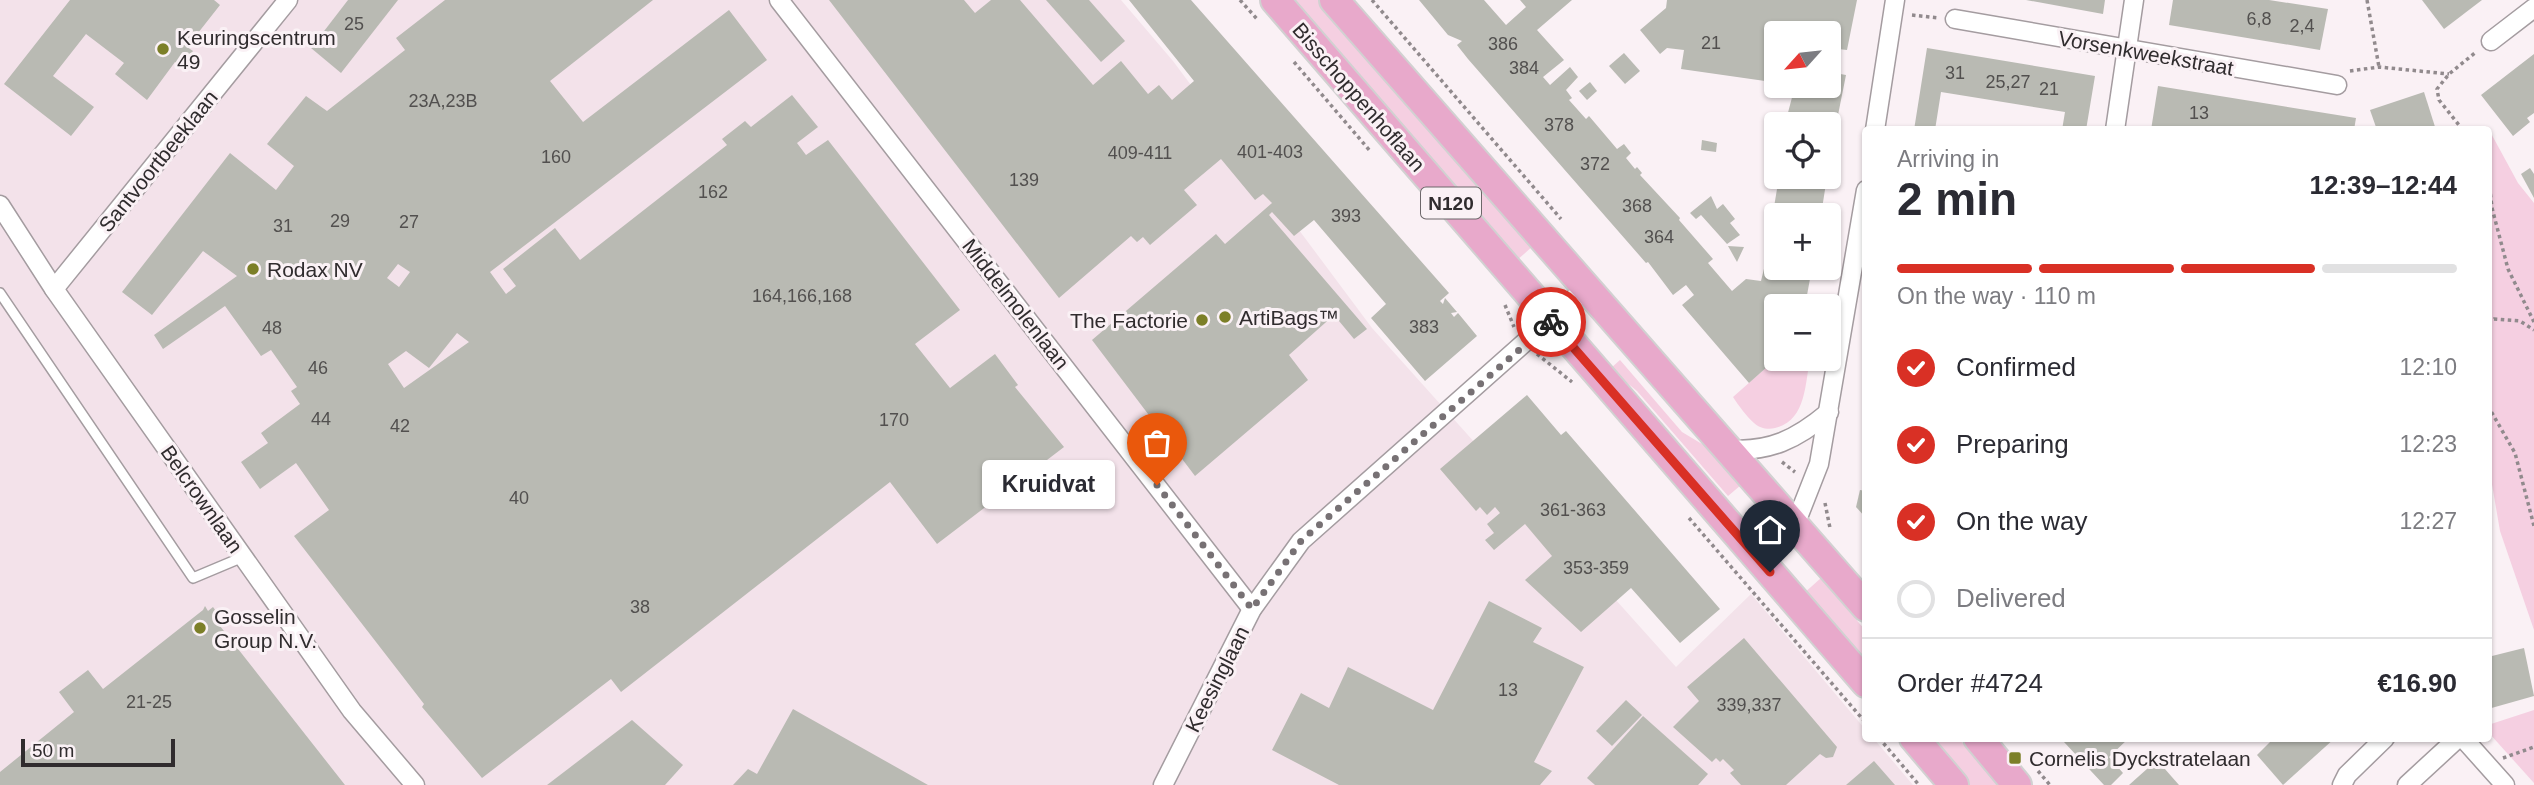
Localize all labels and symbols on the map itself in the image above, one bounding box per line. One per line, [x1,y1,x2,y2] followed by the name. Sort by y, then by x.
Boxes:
[2246,9,2272,29] house number: 6,8
[344,14,364,34] house number: 25
[2289,16,2315,36] house number: 2,4
[1288,18,1430,176] street label: Bisschoppenhoflaan
[1764,21,1841,98] north arrow
[177,26,336,73] place label: Keuringscentrum 49
[2057,26,2236,80] street label: Vorsenkweekstraat
[1701,33,1721,53] house number: 21
[1488,34,1518,54] house number: 386
[155,41,171,57] marker: Keuringscentrum 49
[1509,58,1539,78] house number: 384
[1945,63,1965,83] house number: 31
[1985,72,2031,92] house number: 25,27
[2039,79,2059,99] house number: 21
[94,86,222,236] street label: Santvoortbeeklaan
[408,91,478,111] house number: 23A,23B
[2189,103,2209,123] house number: 13
[1544,115,1574,135] house number: 378
[1237,142,1303,162] house number: 401-403
[1108,143,1172,163] house number: 409-411
[541,147,571,167] house number: 160
[1580,154,1610,174] house number: 372
[1009,170,1039,190] house number: 139
[698,182,728,202] house number: 162
[1421,188,1481,218] road number: N120
[1622,196,1652,216] house number: 368
[1331,206,1361,226] house number: 393
[330,211,350,231] house number: 29
[399,212,419,232] house number: 27
[273,216,293,236] house number: 31
[1644,227,1674,247] house number: 364
[958,234,1074,374] street label: Middelmolenlaan
[267,258,363,281] place label: Rodax NV
[245,261,261,277] marker: Rodax NV
[752,286,852,306] house number: 164,166,168
[1516,287,1586,357] courier
[1239,306,1339,329] place label: ArtiBags™
[1070,309,1188,332] place label: The Factorie
[1217,309,1233,325] marker: ArtiBags™
[1194,312,1210,328] marker: The Factorie
[1409,317,1439,337] house number: 383
[262,318,282,338] house number: 48
[308,358,328,378] house number: 46
[311,409,331,429] house number: 44
[879,410,909,430] house number: 170
[1127,413,1187,485] pin
[390,416,410,436] house number: 42
[156,441,248,557] street label: Belcrownlaan
[982,461,1115,510] callout: Kruidvat
[509,488,529,508] house number: 40
[1540,500,1606,520] house number: 361-363
[1740,500,1800,572] pin
[1563,558,1629,578] house number: 353-359
[630,597,650,617] house number: 38
[214,605,317,652] place label: Gosselin Group N.V.
[192,620,208,636] marker: Gosselin Group N.V.
[1181,622,1253,736] street label: Keesinglaan
[1498,680,1518,700] house number: 13
[126,692,172,712] house number: 21-25
[1716,695,1782,715] house number: 339,337
[21,736,175,768] scale bar
[2029,747,2251,770] place label: Cornelis Dyckstratelaan
[2007,750,2023,766] marker: Cornelis Dyckstratelaan

